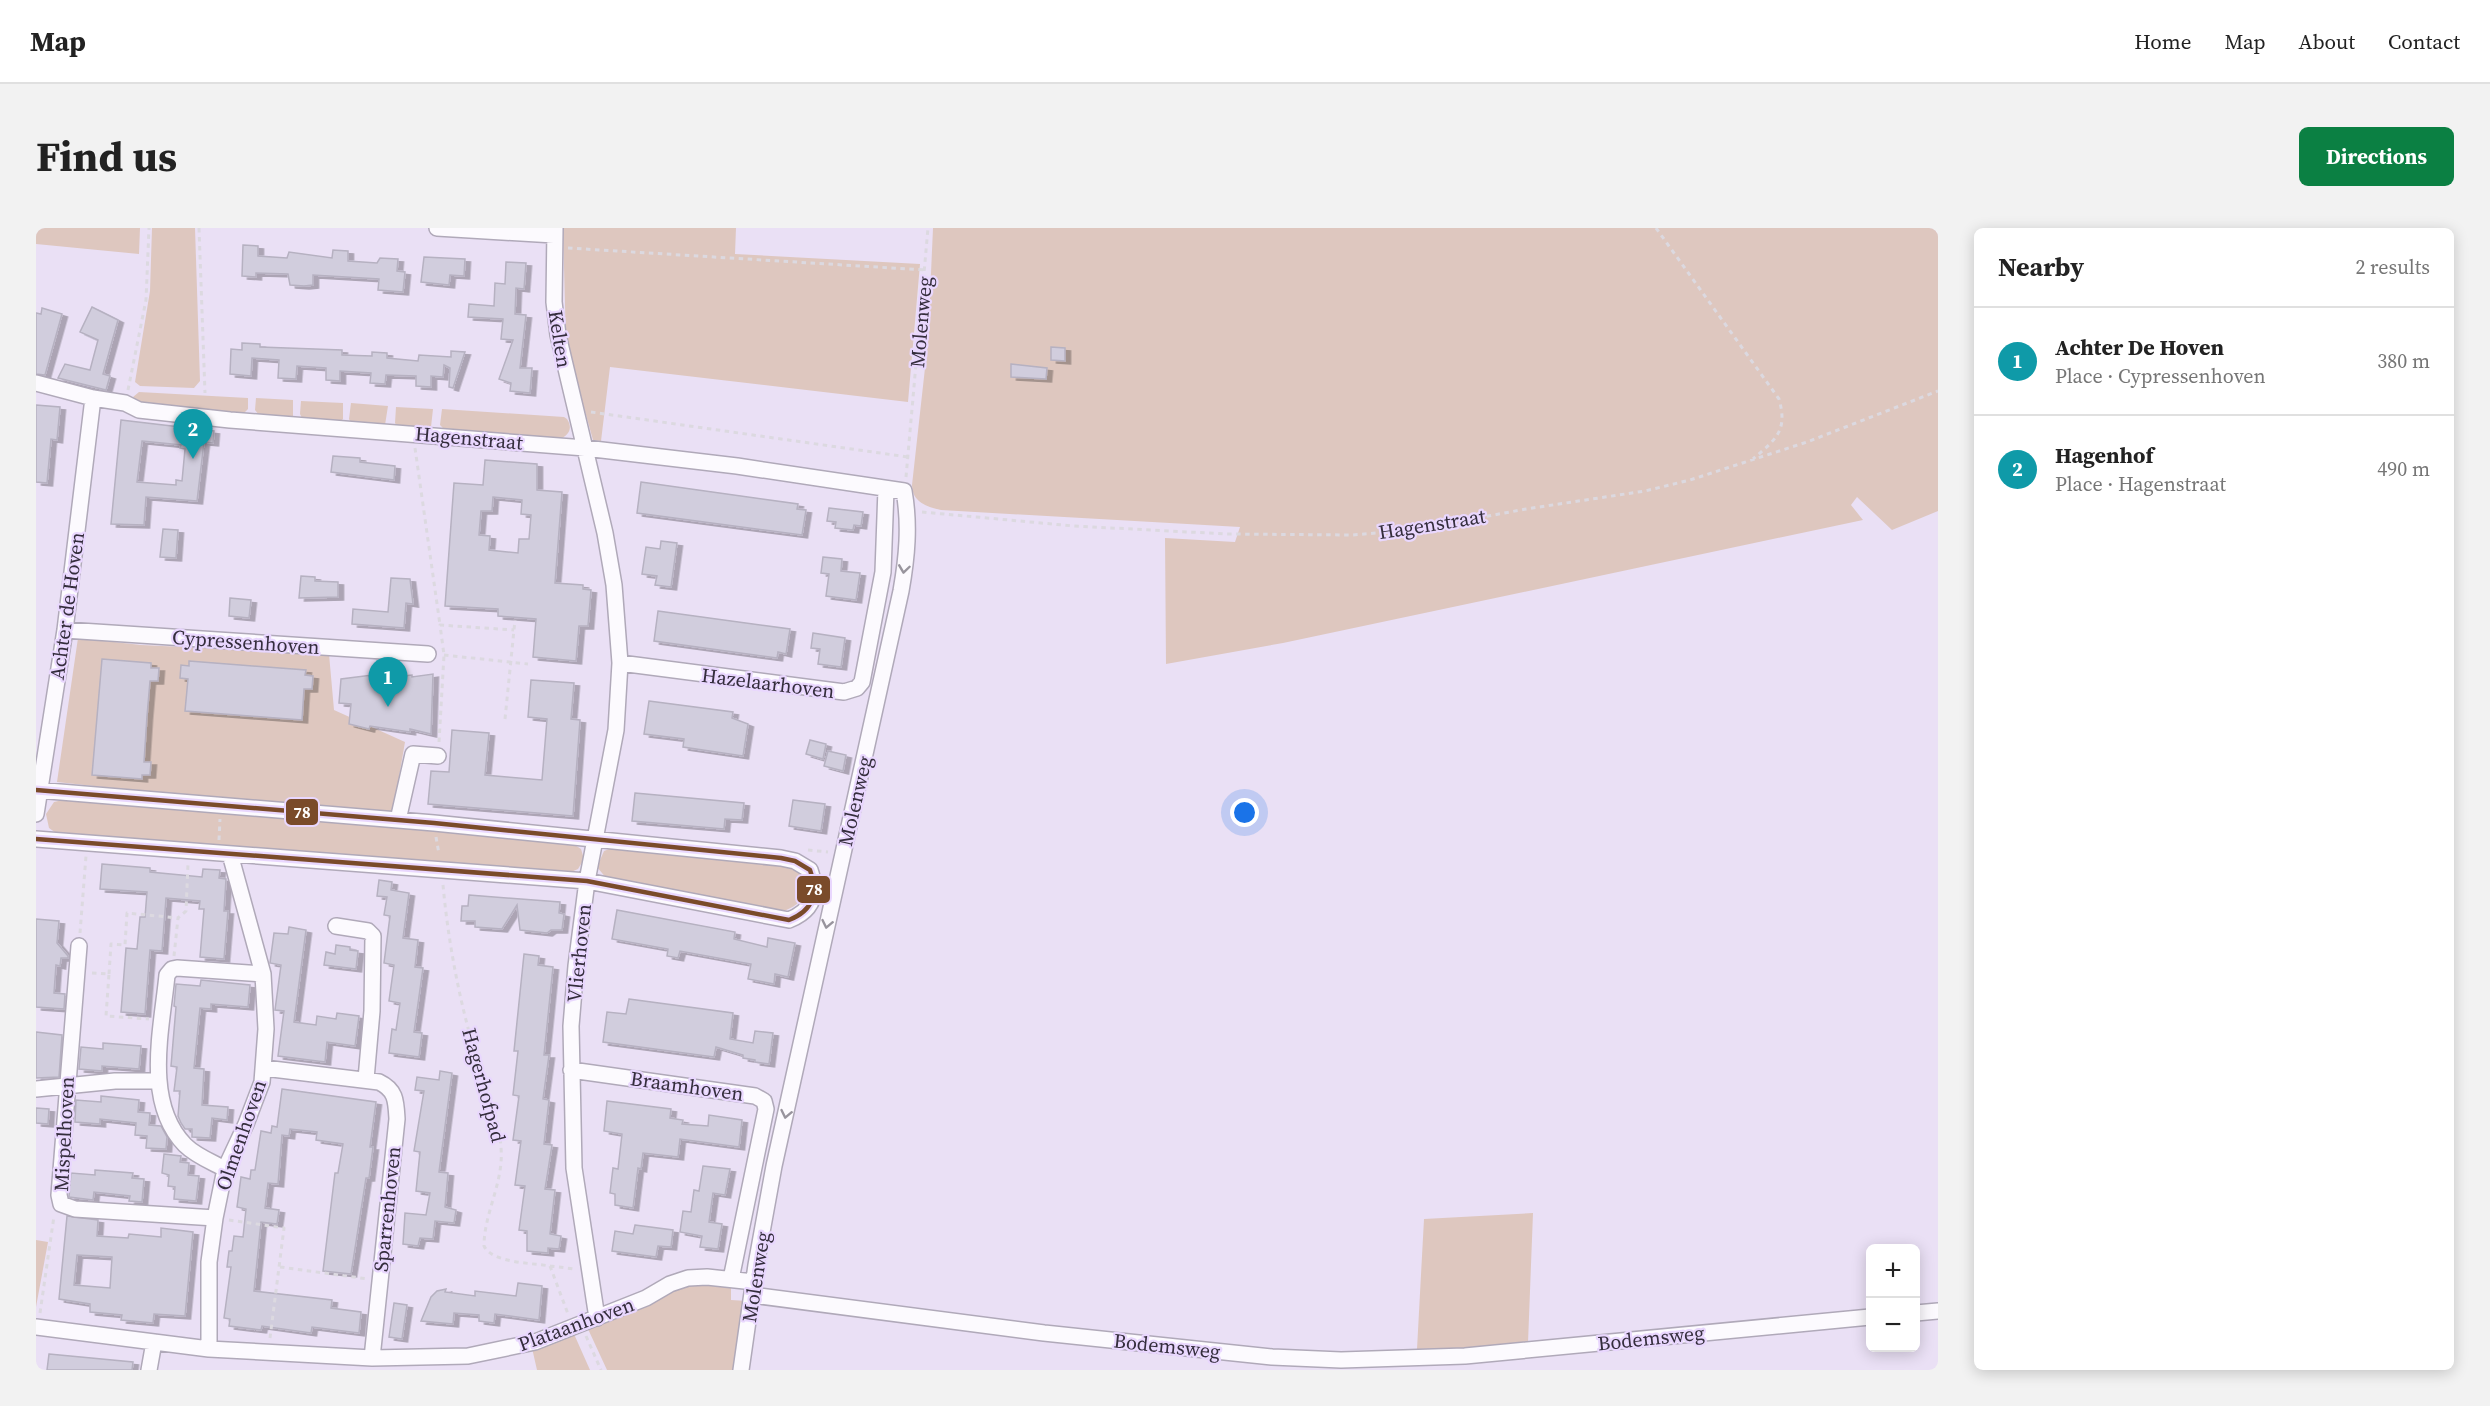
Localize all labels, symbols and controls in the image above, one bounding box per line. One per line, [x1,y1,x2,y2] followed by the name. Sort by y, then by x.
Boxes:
[30,22,86,60] text: Map
[2134,27,2192,56] text: Home
[2225,27,2266,56] text: Map
[2299,27,2355,56] text: About
[2388,27,2460,56] text: Contact
[36,127,177,185] text: Find us
[2299,127,2454,186] button: Directions
[1998,249,2084,285] text: Nearby
[2355,253,2430,281] text: 2 results
[903,275,939,369] street label: Molenweg
[542,308,578,370] street label: Kelten
[2055,332,2224,362] text: Achter De Hoven
[2012,347,2023,375] text: 1
[2377,347,2430,375] text: 380 m
[2055,362,2266,390] text: Place · Cypressenhoven
[174,410,212,459] pin: 2
[414,419,525,457] street label: Hagenstraat
[2055,440,2153,470] text: Hagenhof
[2012,455,2023,483] text: 2
[2377,455,2430,483] text: 490 m
[2055,470,2226,498] text: Place · Hagenstraat
[1376,502,1488,546] street label: Hagenstraat
[43,530,91,682] street label: Achter de Hoven
[899,564,911,574] one-way arrow
[171,623,321,661] street label: Cypressenhoven
[368,658,408,707] pin: 1
[700,661,836,705] street label: Hazelaarhoven
[831,753,879,849] street label: Molenweg
[285,798,319,826] line badge: 78
[1230,798,1259,827] your location
[293,801,311,823] text: 78
[796,875,831,904] line badge: 78
[805,878,823,900] text: 78
[560,902,598,1004] street label: Vlierhoven
[821,918,834,928] one-way arrow
[455,1025,513,1146] street label: Hagerhofpad
[629,1064,745,1108] street label: Braamhoven
[47,1076,81,1192] street label: Mispelhoven
[209,1076,273,1194] street label: Olmenhoven
[780,1109,793,1119] one-way arrow
[366,1145,408,1273] street label: Sparrenhoven
[735,1230,777,1324] street label: Molenweg
[1866,1244,1920,1352] map controls
[1866,1244,1920,1298] button: +
[514,1290,638,1358] street label: Plataanhoven
[1866,1298,1920,1352] button: −
[1596,1318,1706,1358] street label: Bodemsweg
[1112,1326,1222,1366] street label: Bodemsweg

